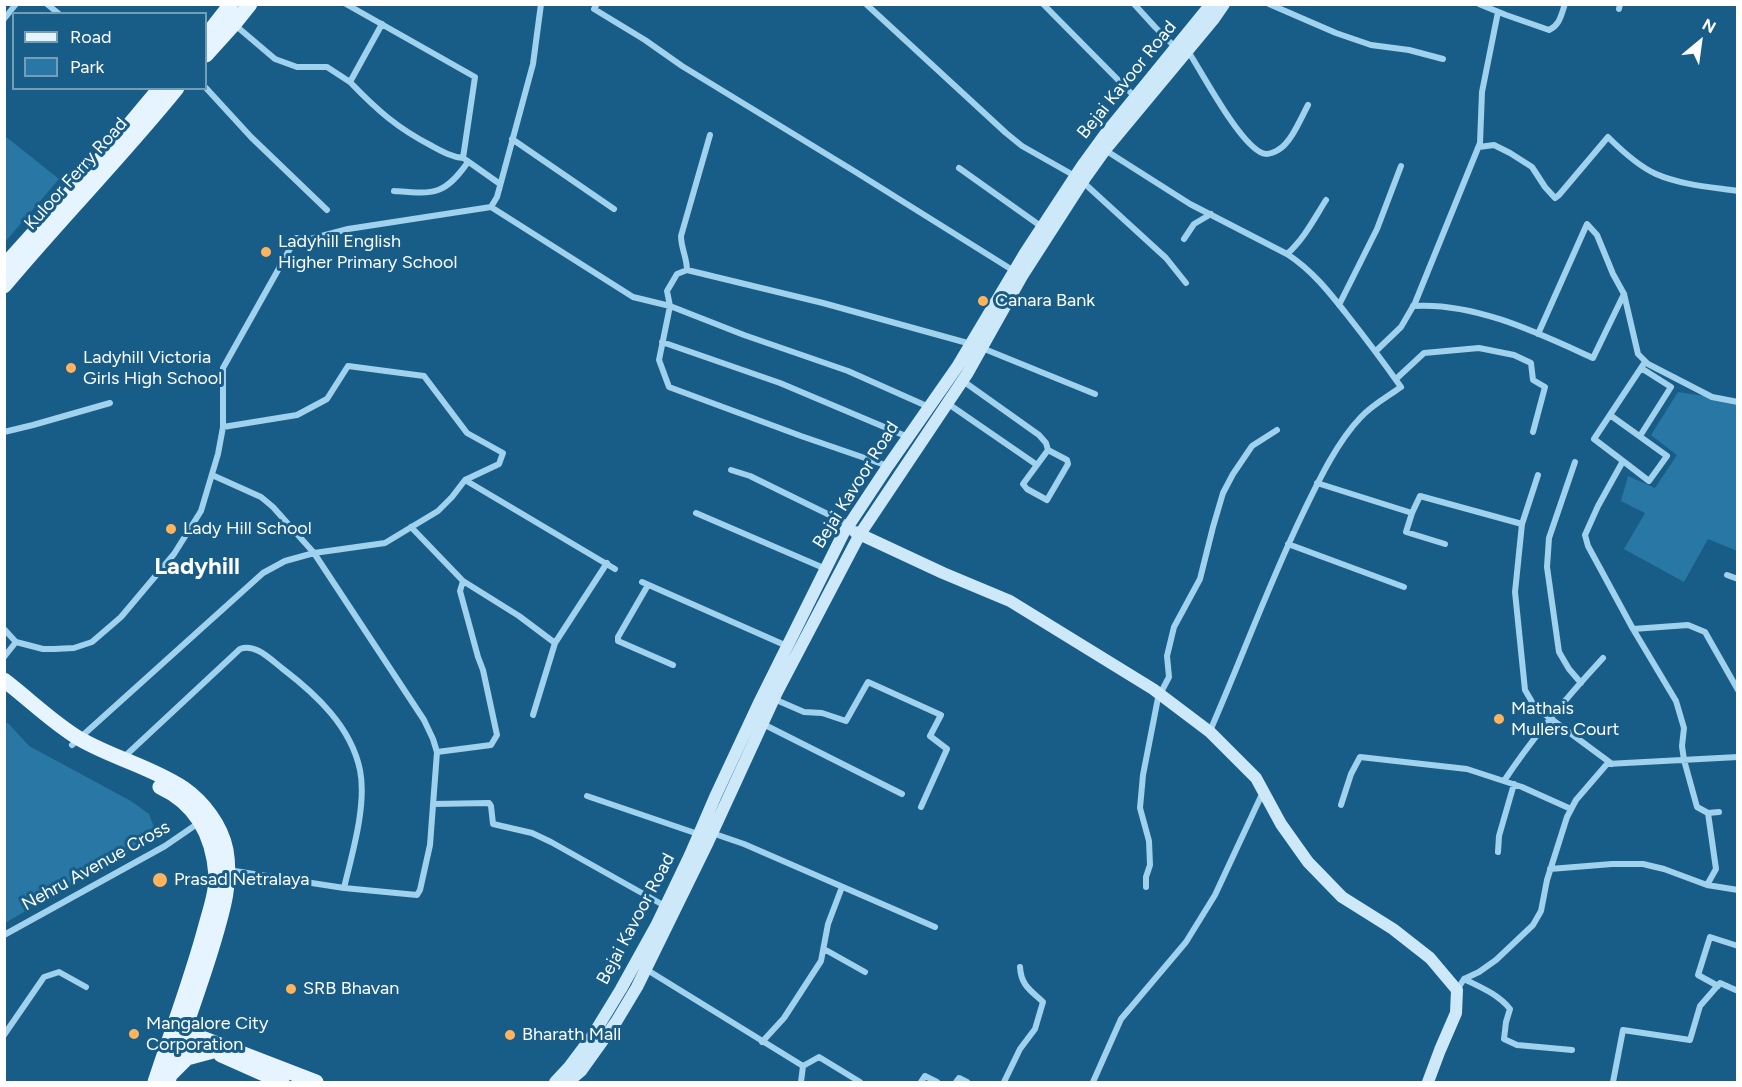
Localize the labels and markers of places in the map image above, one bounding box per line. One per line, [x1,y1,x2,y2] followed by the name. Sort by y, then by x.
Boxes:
[278,231,457,274] place label: Ladyhill English Higher Primary School
[259,245,273,259] marker: Ladyhill English Higher Primary School
[995,290,1095,312] place label: Canara Bank
[976,294,990,308] marker: Canara Bank
[83,347,222,389] place label: Ladyhill Victoria Girls High School
[64,361,78,375] marker: Ladyhill Victoria Girls High School
[183,518,312,540] place label: Lady Hill School
[164,522,178,536] marker: Lady Hill School
[1511,698,1619,740] place label: Mathais Mullers Court
[1492,712,1506,726] marker: Mathais Mullers Court
[174,869,309,891] place label: Prasad Netralaya
[151,871,169,889] marker: Prasad Netralaya
[303,978,399,1000] place label: SRB Bhavan
[284,982,298,996] marker: SRB Bhavan
[146,1013,268,1056] place label: Mangalore City Corporation
[522,1024,621,1046] place label: Bharath Mall
[127,1027,141,1041] marker: Mangalore City Corporation
[503,1028,517,1042] marker: Bharath Mall

